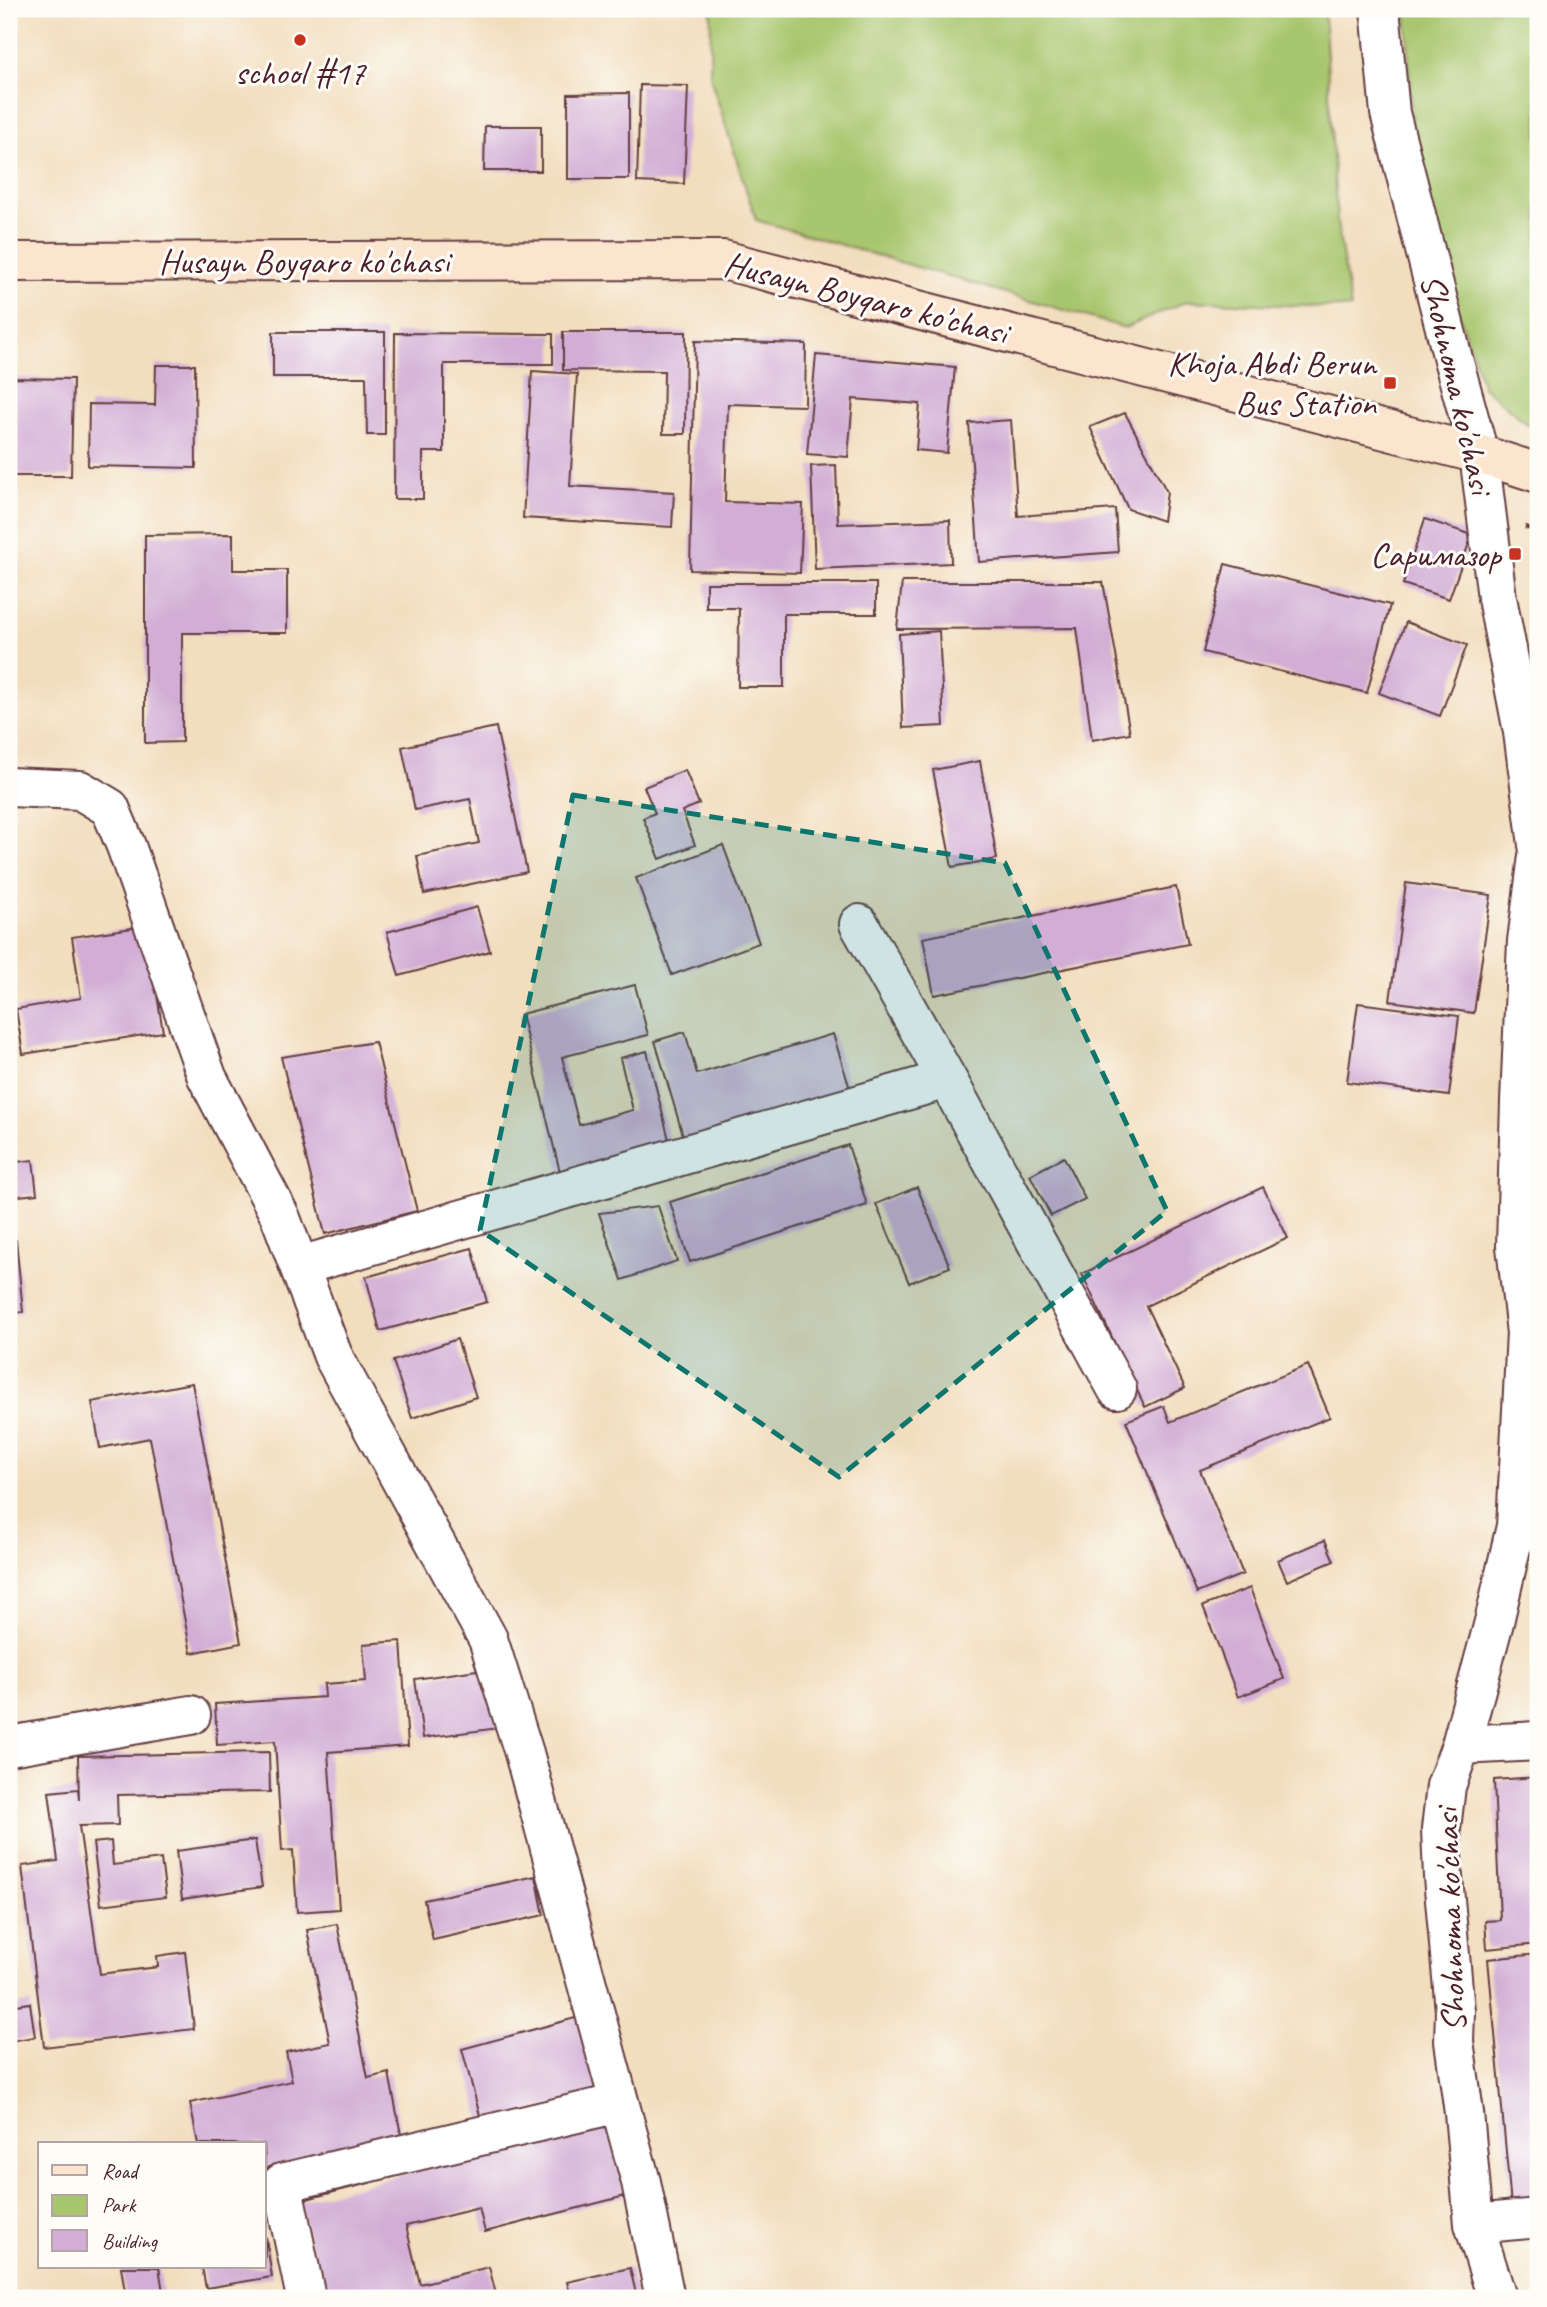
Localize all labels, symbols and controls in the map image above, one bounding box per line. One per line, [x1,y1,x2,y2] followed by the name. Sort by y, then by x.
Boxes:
[292,32,308,48] marker: school #17
[235,50,367,95] place label: school #17
[159,239,454,284] street label: Husayn Boyqaro ko'chasi
[720,241,1017,356] street label: Husayn Boyqaro ko'chasi
[1410,270,1505,503] street label: Shohnoma ko'chasi
[1168,341,1378,426] place label: Khoja Abdi Berun Bus Station
[1382,375,1398,391] marker: Khoja Abdi Berun Bus Station
[1370,532,1503,577] place label: Саримазор
[1507,546,1523,562] marker: Саримазор
[1423,1803,1476,2033] street label: Shohnoma ko'chasi
[38,2142,266,2268] legend
[102,2158,141,2184] text: Road
[102,2192,137,2218] text: Park
[102,2228,159,2254] text: Building

